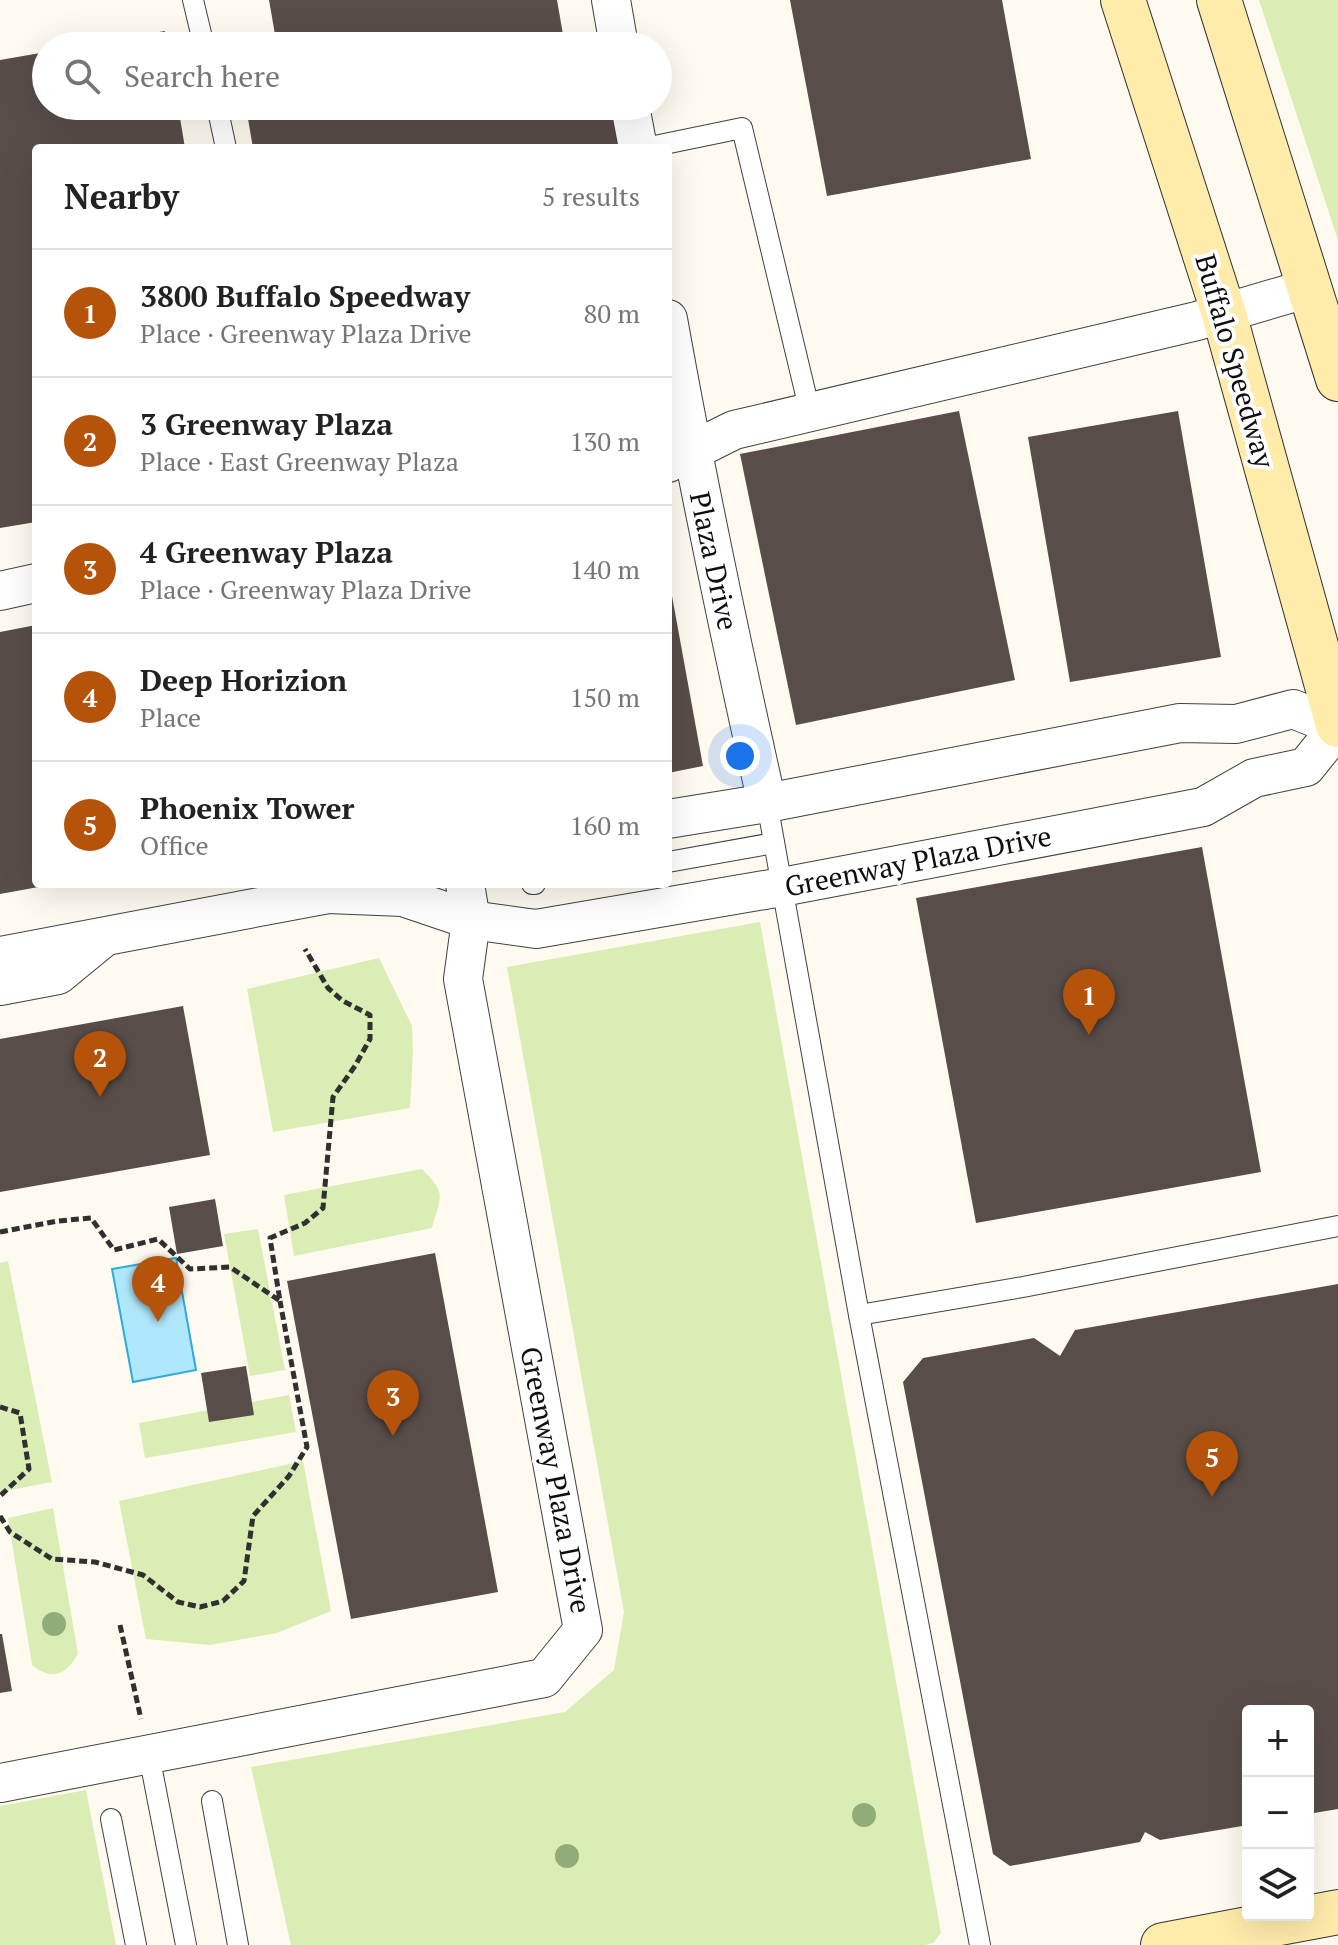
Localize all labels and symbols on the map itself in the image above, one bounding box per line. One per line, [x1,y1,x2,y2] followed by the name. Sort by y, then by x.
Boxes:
[1187,250,1284,473] street label: Buffalo Speedway
[682,488,747,634] street label: Plaza Drive
[720,736,760,776] your location
[781,817,1054,905] street label: Greenway Plaza Drive
[1063,969,1115,1035] pin: 1
[74,1031,126,1097] pin: 2
[132,1256,184,1322] pin: 4
[512,1343,600,1616] street label: Greenway Plaza Drive
[367,1370,419,1436] pin: 3
[1186,1431,1238,1497] pin: 5

